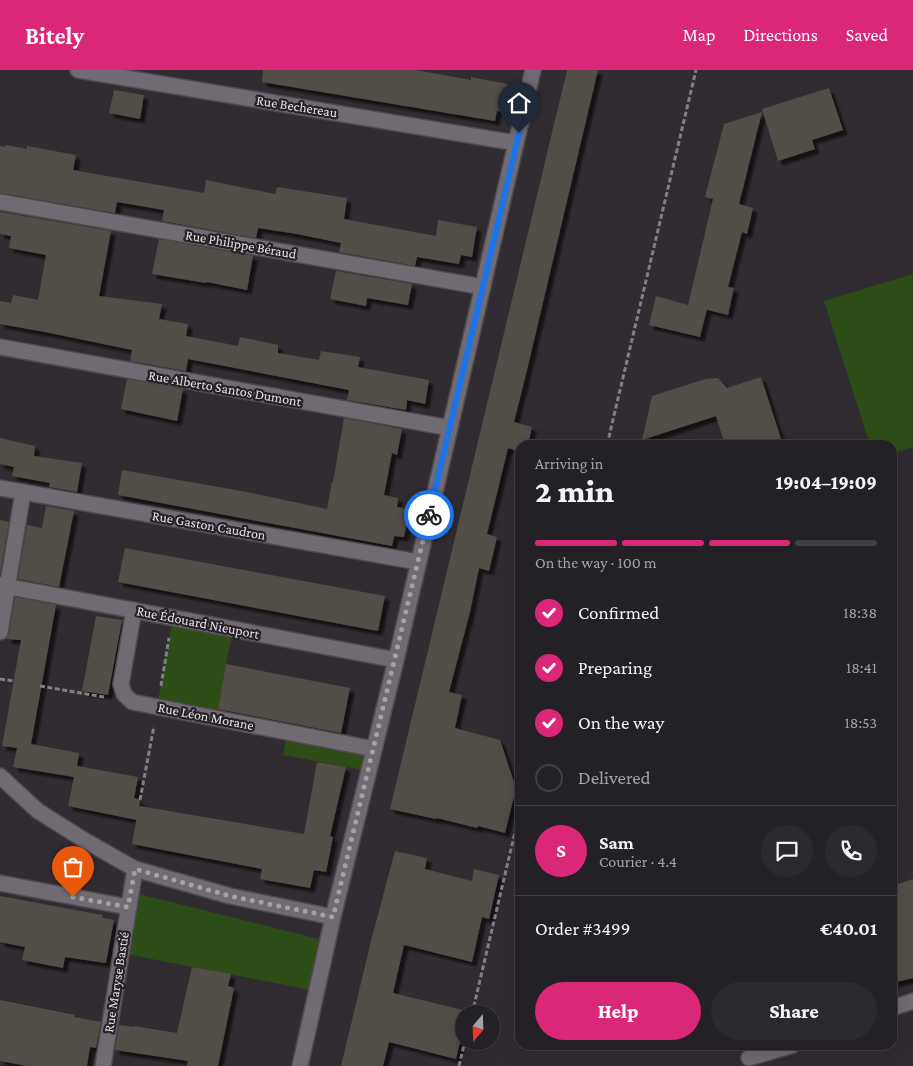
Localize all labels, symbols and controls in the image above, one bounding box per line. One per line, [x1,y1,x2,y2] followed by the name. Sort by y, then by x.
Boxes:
[25,22,84,49] text: Bitely
[683,25,715,45] text: Map
[743,25,818,45] text: Directions
[846,25,888,45] text: Saved
[498,82,540,133] pin
[505,89,533,117] icon: home
[255,92,339,120] street label: Rue Bechereau
[184,226,298,262] street label: Rue Philippe Béraud
[147,367,303,409] street label: Rue Alberto Santos Dumont
[535,455,603,472] text: Arriving in
[776,472,877,493] text: 19:04–19:09
[535,473,614,509] text: 2 min
[404,490,454,540] courier
[415,501,443,529] icon: bike
[151,507,267,543] street label: Rue Gaston Caudron
[535,554,657,571] text: On the way · 100 m
[535,599,563,627] icon: check
[135,602,261,642] street label: Rue Édouard Nieuport
[578,602,659,623] text: Confirmed
[843,604,877,621] text: 18:38
[535,654,563,682] icon: check
[578,657,652,678] text: Preparing
[846,659,877,676] text: 18:41
[157,699,255,733] street label: Rue Léon Morane
[535,709,563,737] icon: check
[578,712,664,733] text: On the way
[845,714,877,731] text: 18:53
[578,767,651,788] text: Delivered
[761,825,813,877] button: chat
[825,825,877,877] button: phone
[599,832,634,853] text: Sam
[556,840,566,861] text: S
[52,846,94,897] pin
[59,853,87,881] icon: bag
[599,853,677,870] text: Courier · 4.4
[535,918,630,939] text: Order #3499
[820,918,877,939] text: €40.01
[100,931,132,1033] street label: Rue Maryse Bastié
[535,982,701,1040] button: Help
[711,982,877,1040] button: Share
[455,1005,500,1050] north arrow
[455,1005,500,1050] map controls

